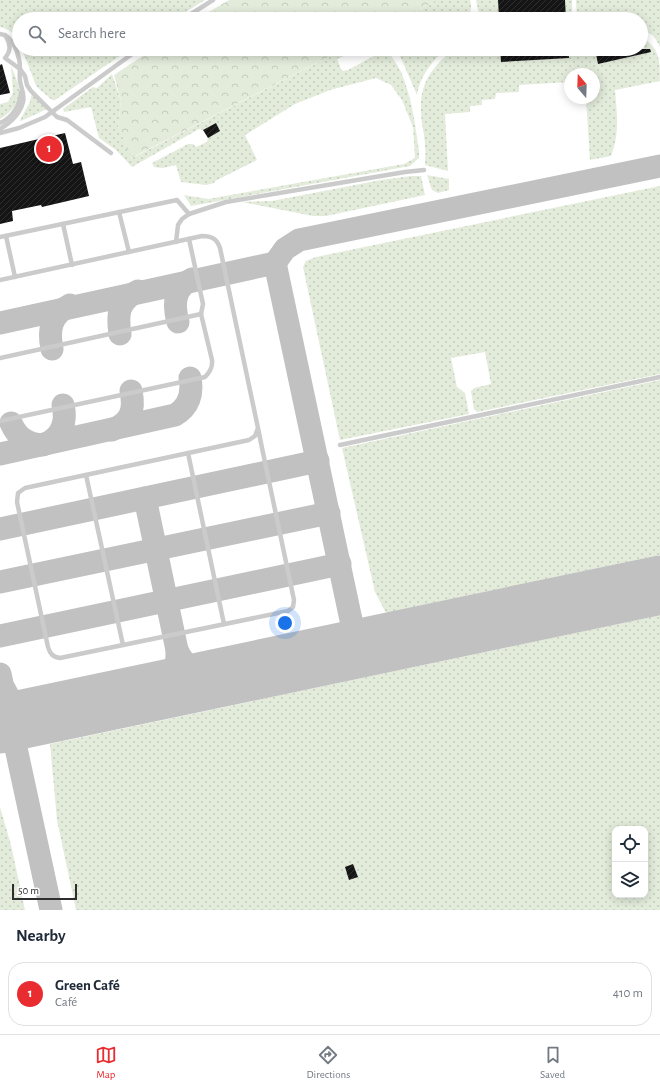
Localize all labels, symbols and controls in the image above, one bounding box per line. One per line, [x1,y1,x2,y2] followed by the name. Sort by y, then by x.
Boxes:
[12,12,648,56] search box
[26,23,48,45] icon: search
[58,26,126,41] text: Search here
[564,68,600,104] north arrow
[36,134,62,164] pin: 1
[275,613,295,633] your location
[612,826,648,898] map controls
[612,826,648,862] button: locate
[612,862,648,898] button: layers
[12,882,77,901] scale bar
[18,885,39,896] text: 50 m
[16,927,66,944] text: Nearby
[55,978,120,993] text: Green Café
[28,987,32,1000] text: 1
[613,987,643,1000] text: 410 m
[55,996,77,1009] text: Café
[95,1044,117,1081] tab: Map
[306,1044,350,1081] tab: Directions
[540,1044,565,1081] tab: Saved

